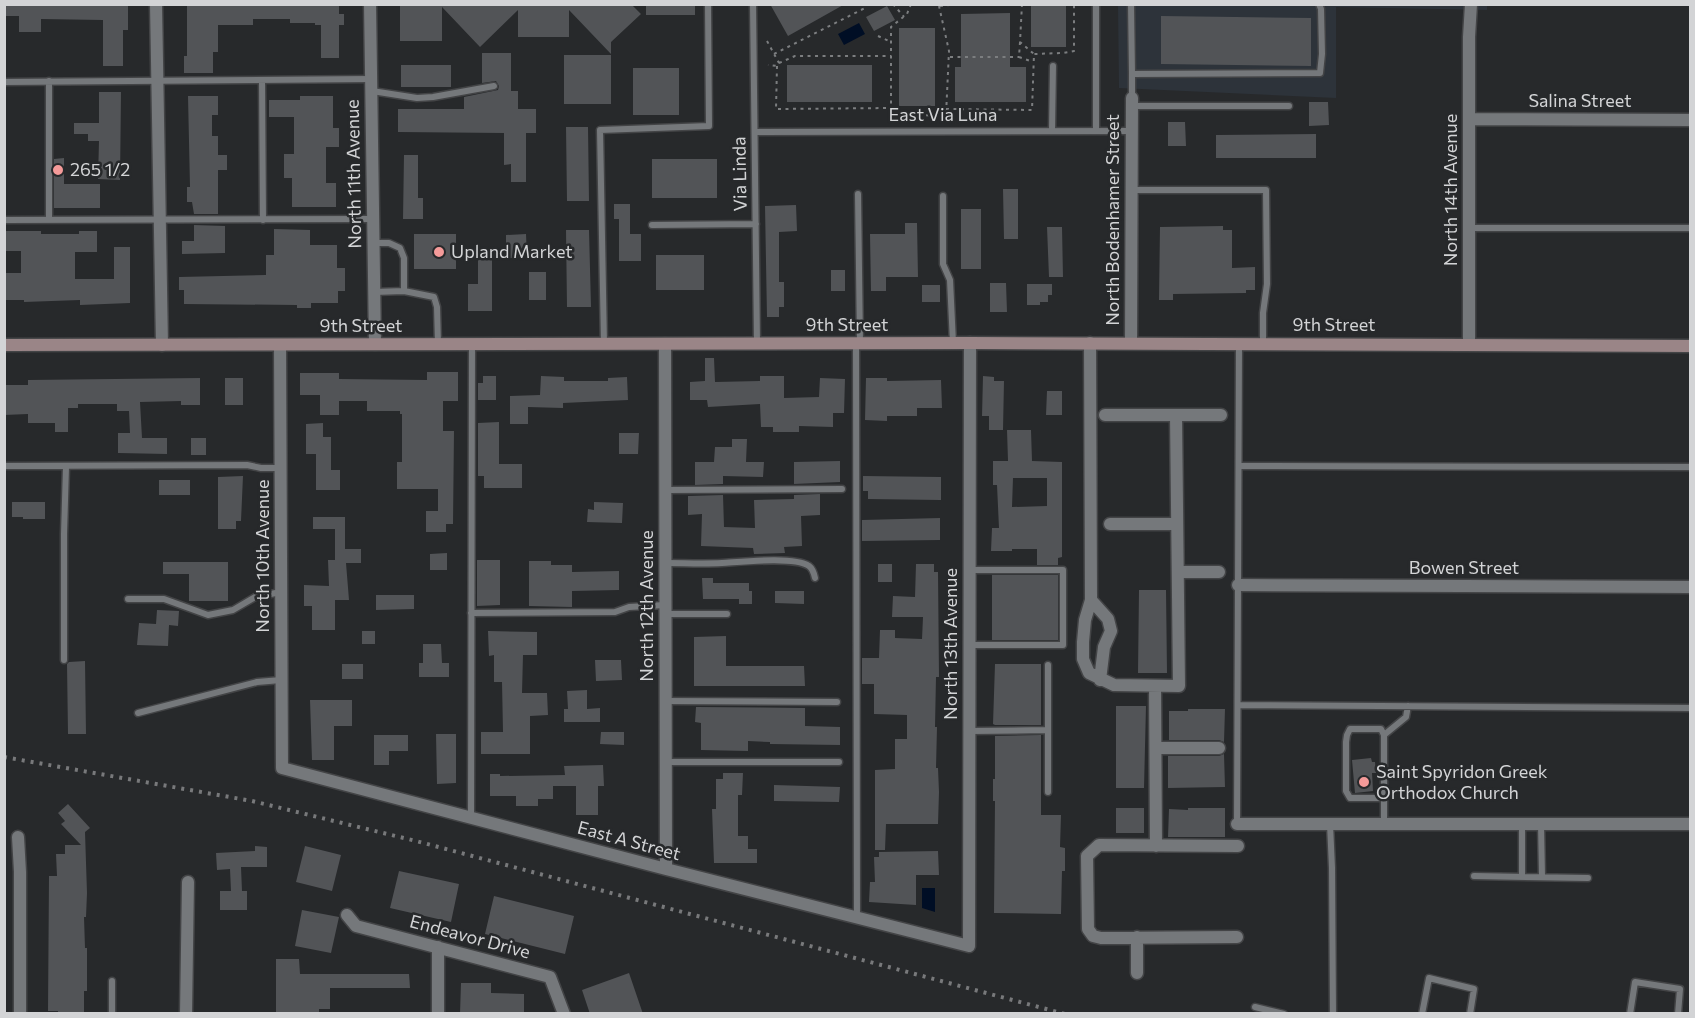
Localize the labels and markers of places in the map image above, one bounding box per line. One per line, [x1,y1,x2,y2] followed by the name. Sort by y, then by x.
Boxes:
[70,158,130,180] place label: 265 1/2
[51,163,65,177] marker: 265 1/2
[451,240,573,262] place label: Upland Market
[432,245,446,259] marker: Upland Market
[1376,760,1548,803] place label: Saint Spyridon Greek Orthodox Church
[1357,775,1371,789] marker: Saint Spyridon Greek Orthodox Church

